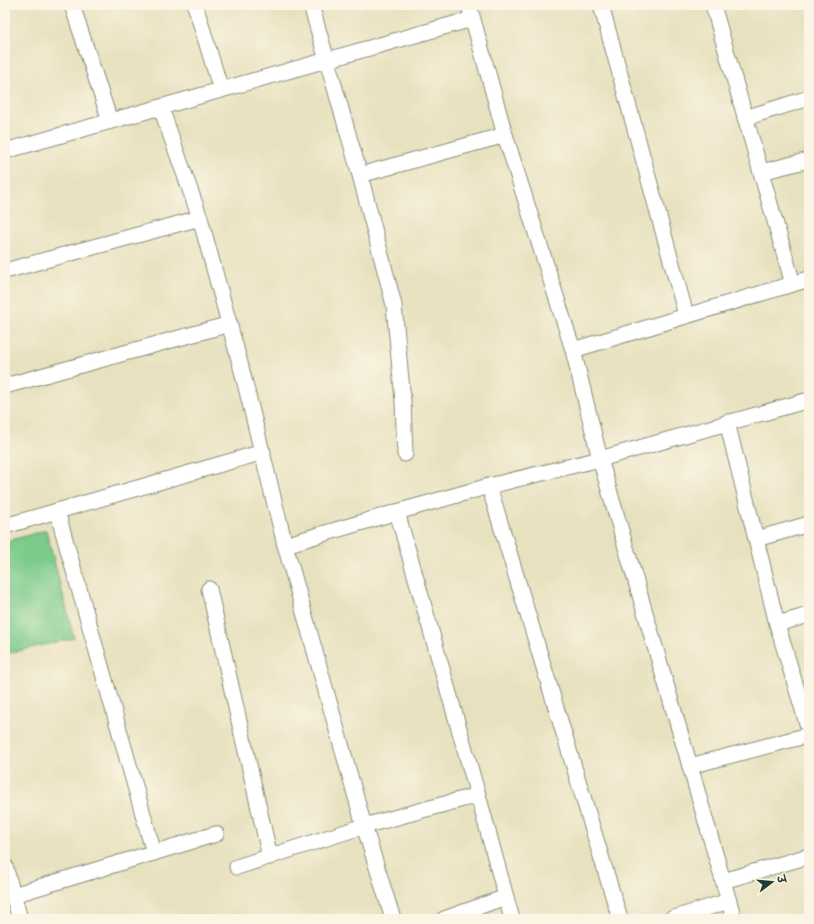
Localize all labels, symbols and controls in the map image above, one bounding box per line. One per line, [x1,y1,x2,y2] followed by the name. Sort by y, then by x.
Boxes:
[752,862,792,902] north arrow
[773,873,789,887] text: उ

